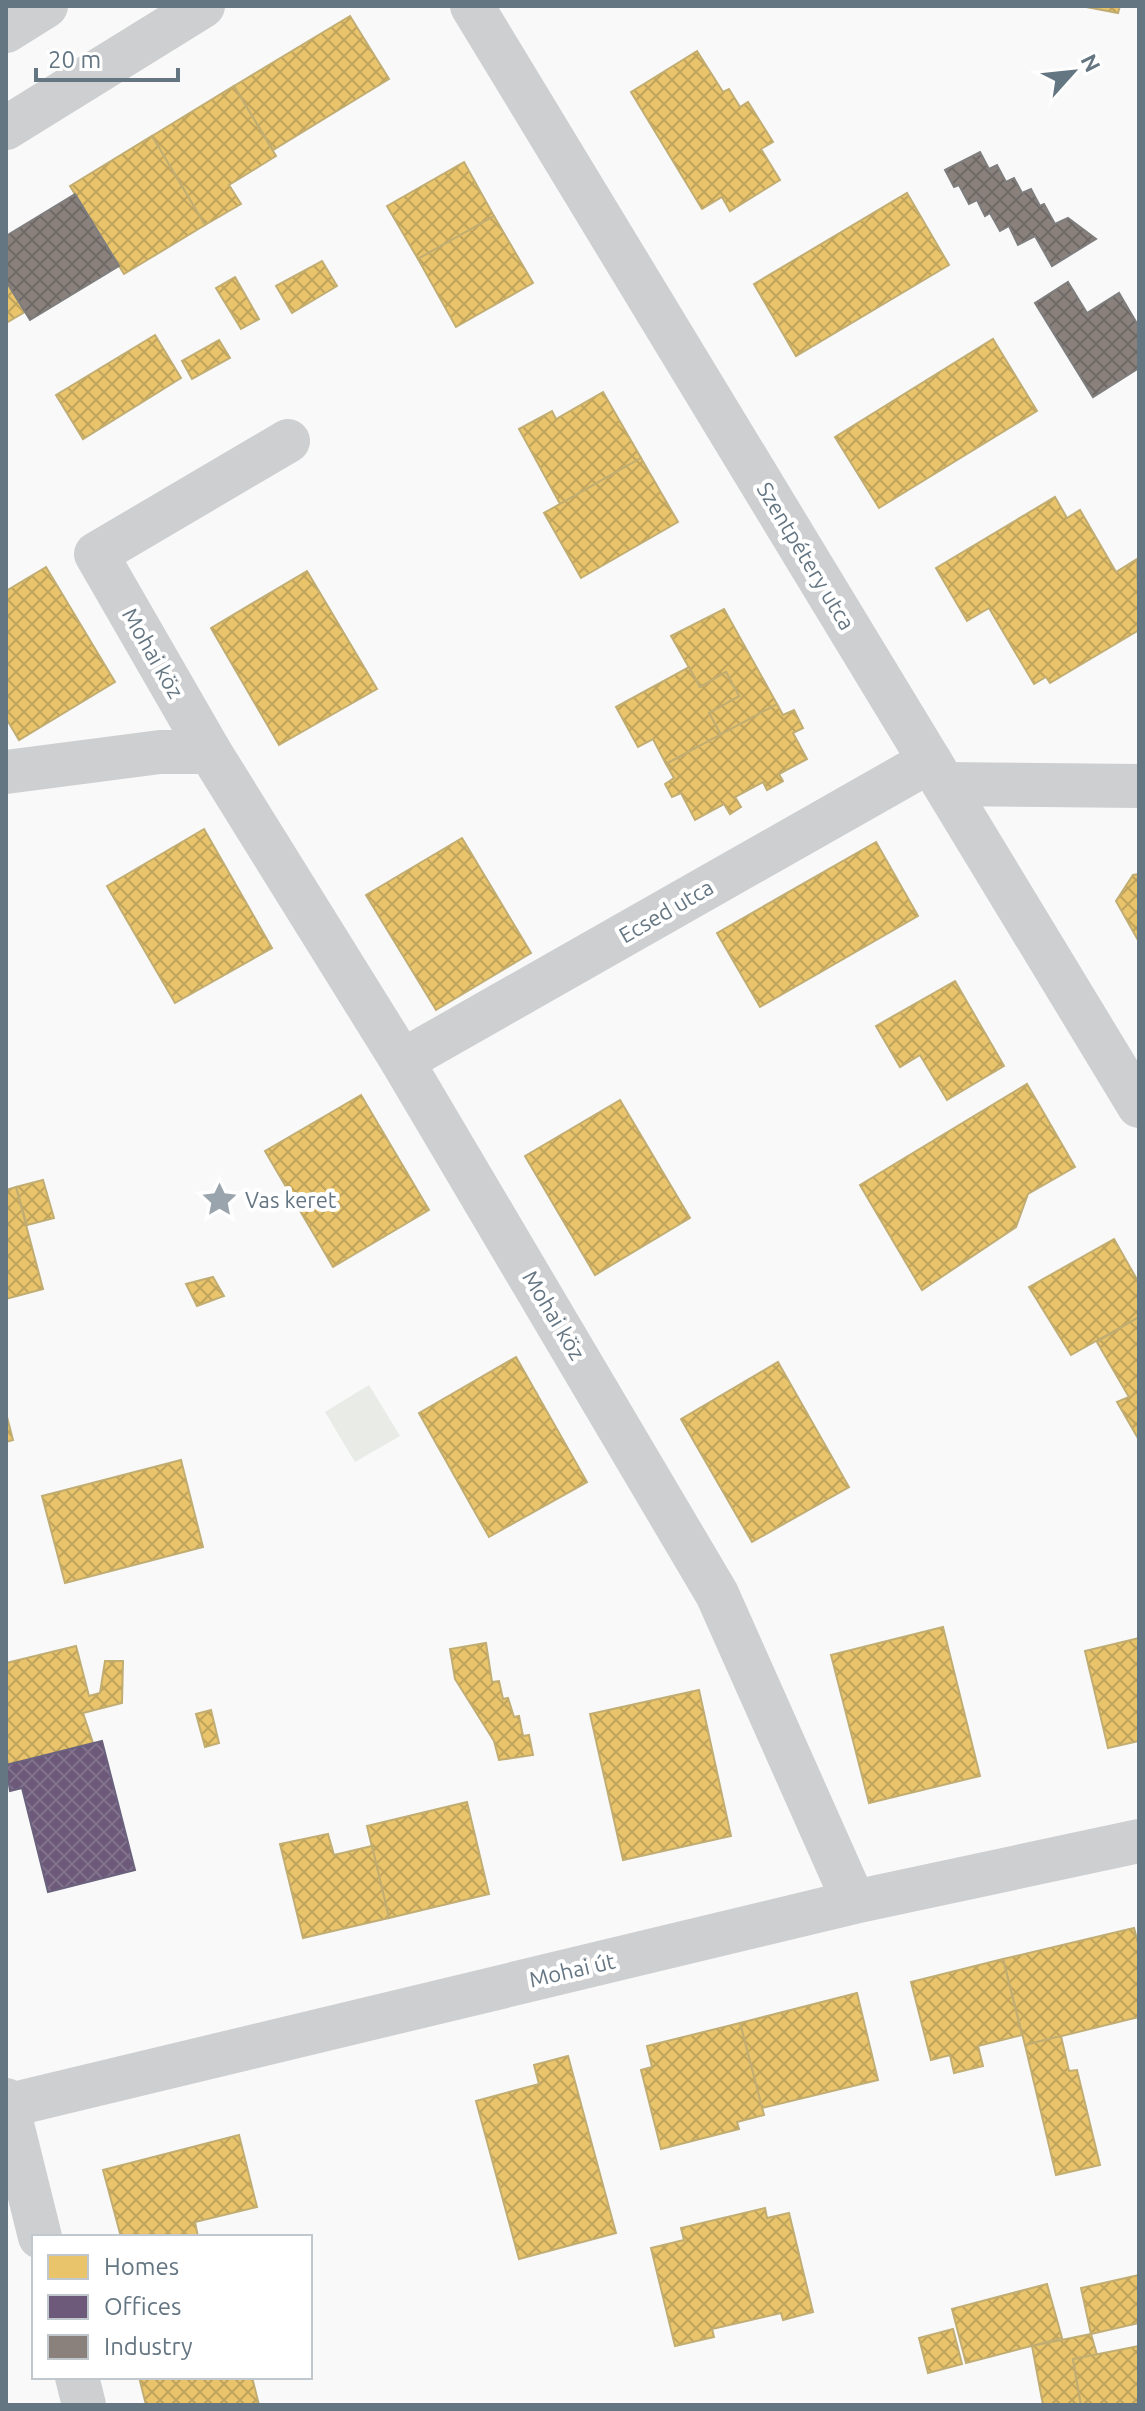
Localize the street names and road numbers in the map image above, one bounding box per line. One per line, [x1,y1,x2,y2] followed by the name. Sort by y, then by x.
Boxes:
[753,477,860,634] street label: Szentpétery utca
[118,603,189,702] street label: Mohai köz
[614,874,717,948] street label: Ecsed utca
[518,1266,591,1364] street label: Mohai köz
[526,1947,618,1992] street label: Mohai út

